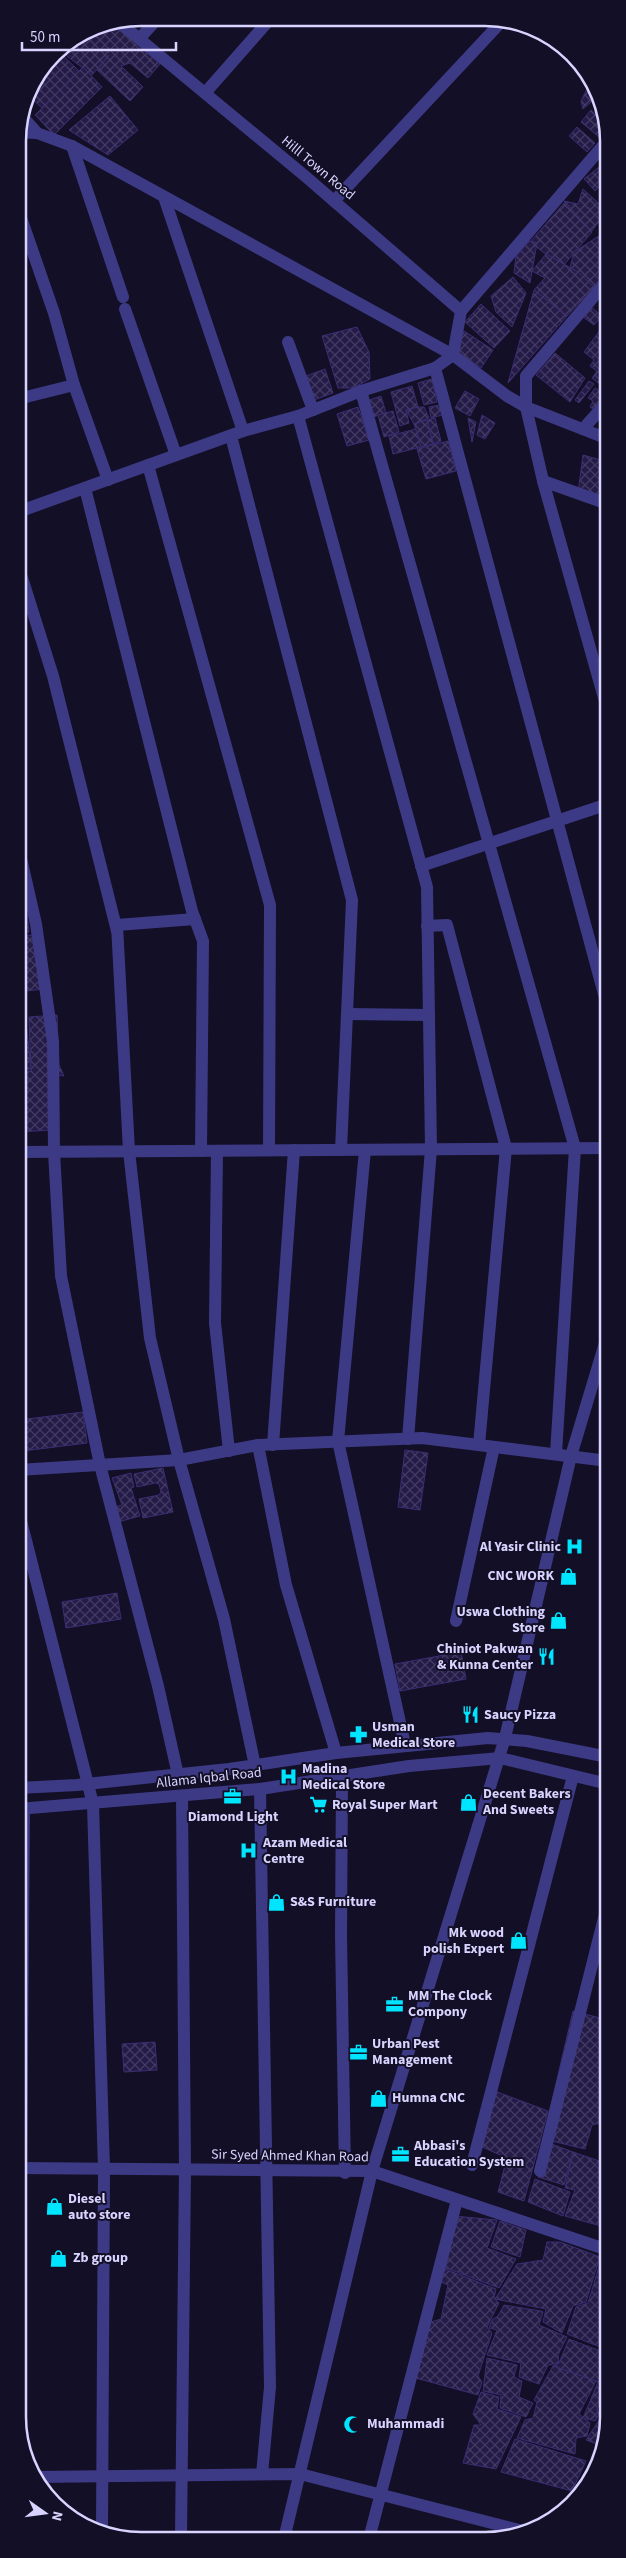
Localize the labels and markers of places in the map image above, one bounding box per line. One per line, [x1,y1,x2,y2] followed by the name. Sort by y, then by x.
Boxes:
[479,1537,561,1557] place label: Al Yasir Clinic
[565,1537,585,1557] hospital icon: Al Yasir Clinic
[487,1566,554,1586] place label: CNC WORK
[558,1566,578,1586] shop icon: CNC WORK
[456,1602,546,1638] place label: Uswa Clothing Store
[549,1610,569,1630] shop icon: Uswa Clothing Store
[437,1639,533,1675] place label: Chiniot Pakwan & Kunna Center
[537,1647,557,1667] restaurant icon: Chiniot Pakwan & Kunna Center
[460,1705,480,1725] restaurant icon: Saucy Pizza
[484,1705,556,1725] place label: Saucy Pizza
[372,1717,455,1753] place label: Usman Medical Store
[348,1725,368,1745] pharmacy icon: Usman Medical Store
[302,1759,385,1795] place label: Madina Medical Store
[278,1767,298,1787] hospital icon: Madina Medical Store
[482,1784,571,1820] place label: Decent Bakers And Sweets
[223,1787,243,1807] office icon: Diamond Light
[459,1792,479,1812] shop icon: Decent Bakers And Sweets
[308,1795,328,1815] supermarket icon: Royal Super Mart
[332,1795,438,1815] place label: Royal Super Mart
[188,1807,279,1827] place label: Diamond Light
[262,1833,347,1869] place label: Azam Medical Centre
[239,1841,259,1861] hospital icon: Azam Medical Centre
[266,1892,286,1912] shop icon: S&S Furniture
[290,1892,376,1912] place label: S&S Furniture
[423,1923,505,1959] place label: Mk wood polish Expert
[508,1931,528,1951] shop icon: Mk wood polish Expert
[408,1986,492,2022] place label: MM The Clock Compony
[384,1994,404,2014] office icon: MM The Clock Compony
[372,2034,453,2070] place label: Urban Pest Management
[348,2042,368,2062] office icon: Urban Pest Management
[368,2088,388,2108] shop icon: Humna CNC
[392,2088,465,2108] place label: Humna CNC
[413,2136,524,2172] place label: Abbasi's Education System
[390,2144,410,2164] office icon: Abbasi's Education System
[68,2189,131,2225] place label: Diesel auto store
[44,2197,64,2217] shop icon: Diesel auto store
[49,2248,69,2268] shop icon: Zb group
[73,2248,128,2268] place label: Zb group
[343,2414,363,2434] mosque icon: Muhammadi
[367,2414,444,2434] place label: Muhammadi

